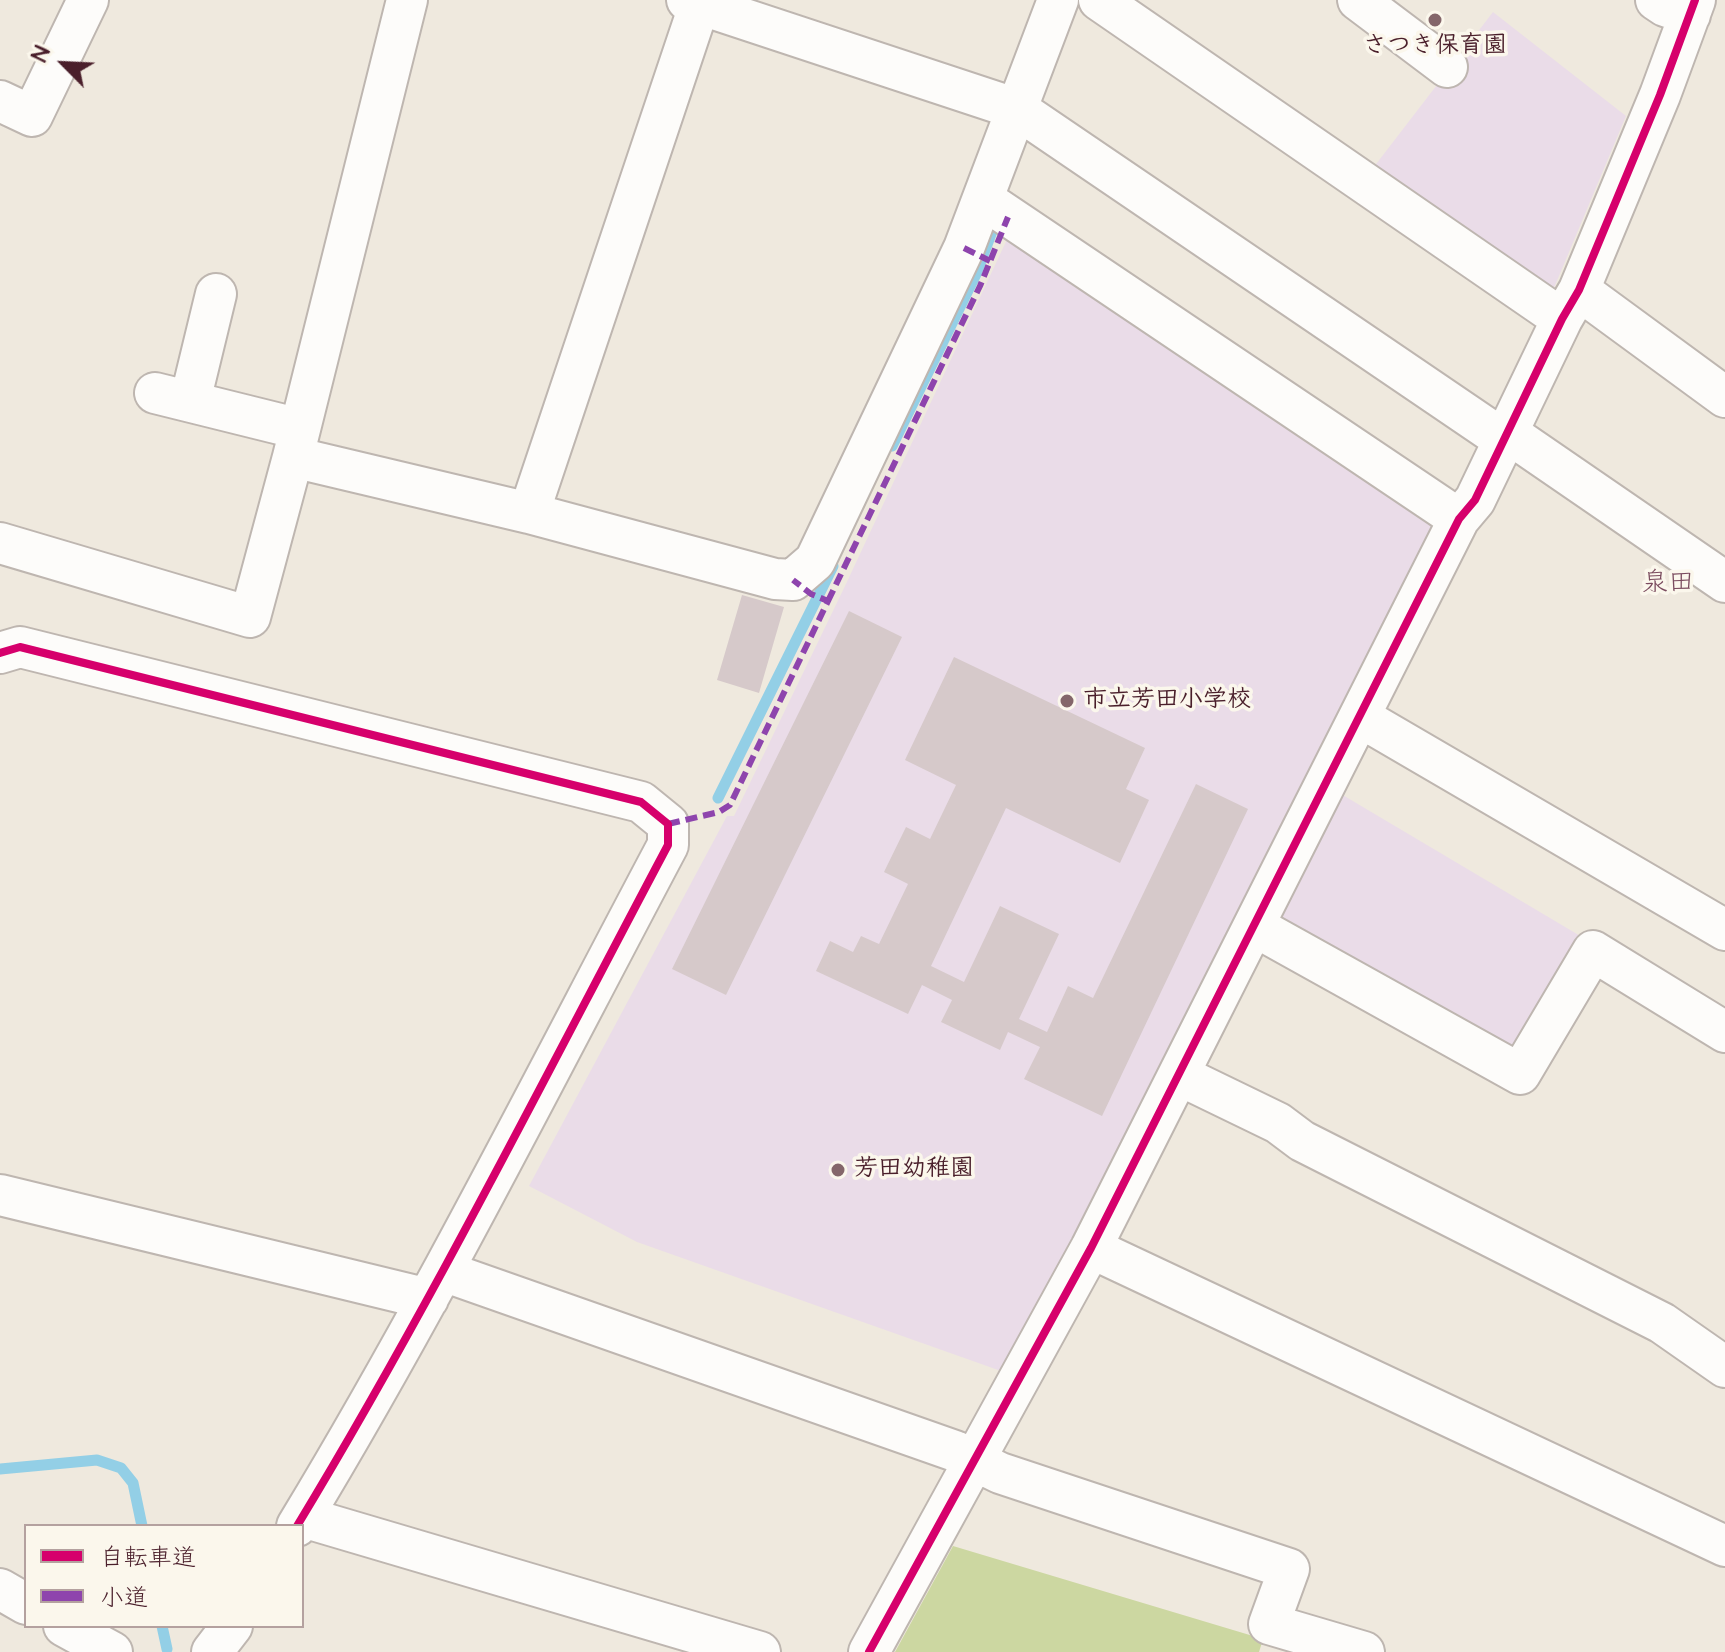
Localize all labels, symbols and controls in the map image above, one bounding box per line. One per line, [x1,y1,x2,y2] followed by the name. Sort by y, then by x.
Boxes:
[1426,11,1444,29] marker: さつき保育園
[24,24,104,104] north arrow
[1363,33,1507,61] place label: さつき保育園
[25,41,59,67] text: N
[1642,569,1694,601] district label: 泉田
[1083,687,1251,715] place label: 市立芳田小学校
[1058,692,1076,710] marker: 市立芳田小学校
[854,1156,974,1184] place label: 芳田幼稚園
[829,1161,847,1179] marker: 芳田幼稚園
[24,1524,304,1628] legend
[100,1541,196,1575] text: 自転車道
[100,1581,148,1615] text: 小道

